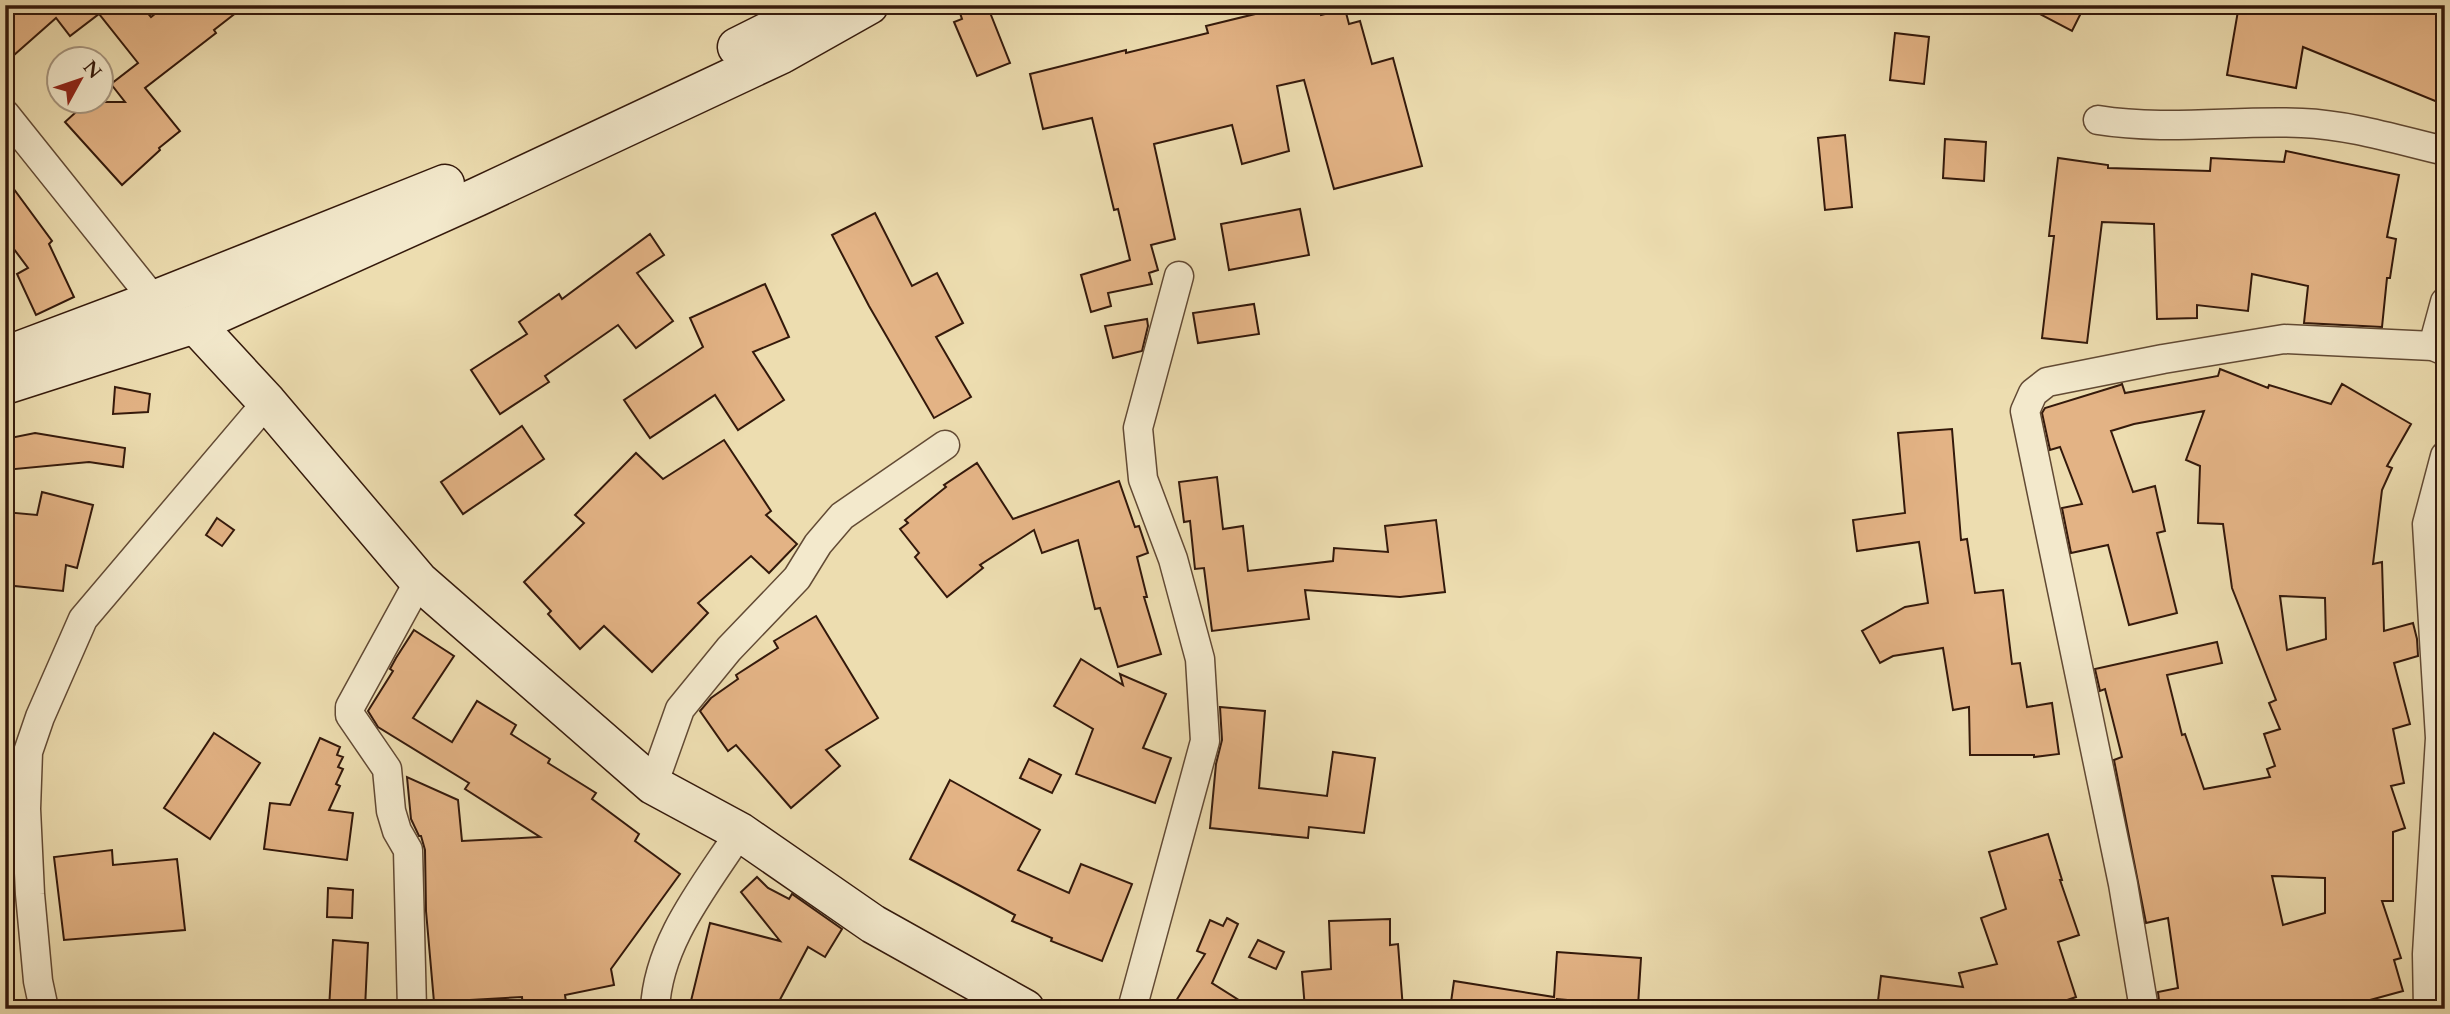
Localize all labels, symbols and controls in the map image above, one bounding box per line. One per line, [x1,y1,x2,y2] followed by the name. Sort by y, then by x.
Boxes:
[46,46,116,116] north arrow
[77,55,108,85] text: N

